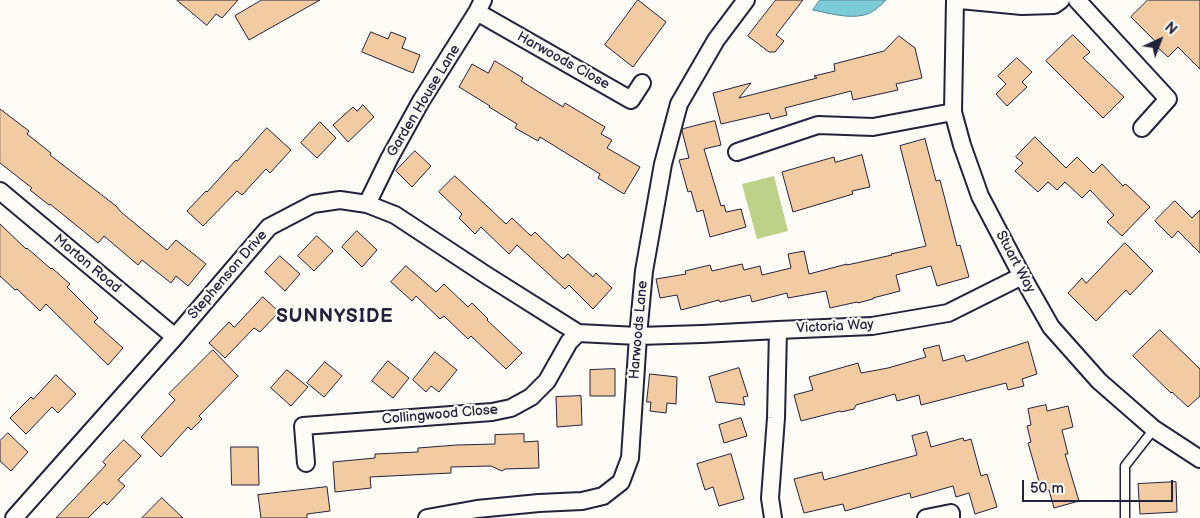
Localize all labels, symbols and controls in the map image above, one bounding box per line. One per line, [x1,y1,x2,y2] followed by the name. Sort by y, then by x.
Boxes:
[1135,15,1185,65] north arrow
[1161,19,1180,38] text: N
[514,29,612,93] street label: Harwoods Close
[384,42,464,160] street label: Garden House Lane
[185,227,271,323] street label: Stephenson Drive
[992,228,1038,296] street label: Stuart Way
[50,231,124,297] street label: Morton Road
[626,280,652,380] street label: Harwoods Lane
[275,306,395,328] district label: SUNNYSIDE
[796,317,874,337] street label: Victoria Way
[381,402,499,428] street label: Collingwood Close
[1025,470,1176,502] scale bar
[1030,479,1064,498] text: 50 m

